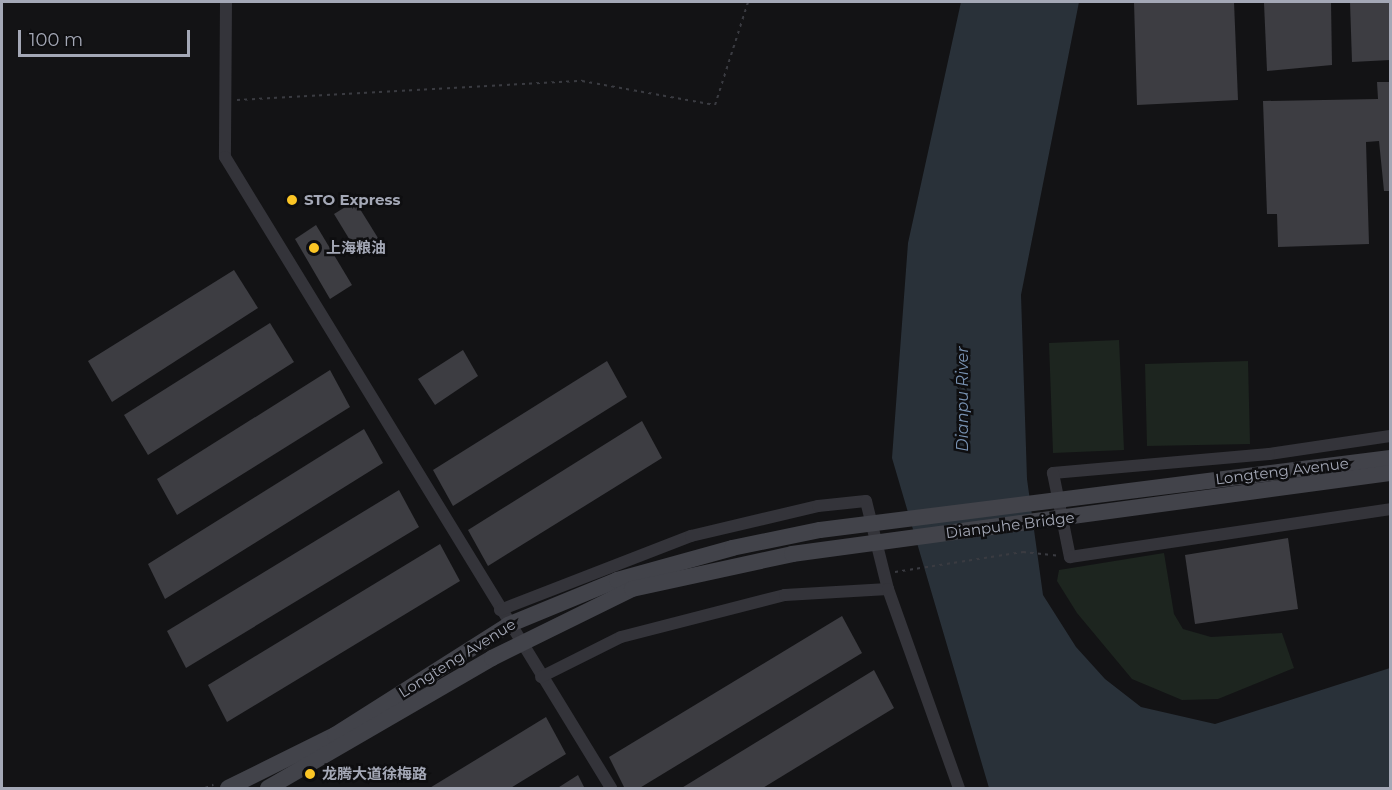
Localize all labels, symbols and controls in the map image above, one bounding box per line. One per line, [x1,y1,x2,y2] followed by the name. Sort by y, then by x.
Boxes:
[21,18,194,56] scale bar
[29,29,83,51] text: 100 m
[304,191,400,209] place label: STO Express
[285,193,299,207] marker: STO Express
[326,239,386,257] place label: 上海粮油
[307,241,321,255] marker: 上海粮油
[953,346,973,452] water label: Dianpu River
[1214,454,1350,488] street label: Longteng Avenue
[945,508,1075,542] street label: Dianpuhe Bridge
[395,615,519,701] street label: Longteng Avenue
[322,765,427,783] place label: 龙腾大道徐梅路
[303,767,317,781] marker: 龙腾大道徐梅路

